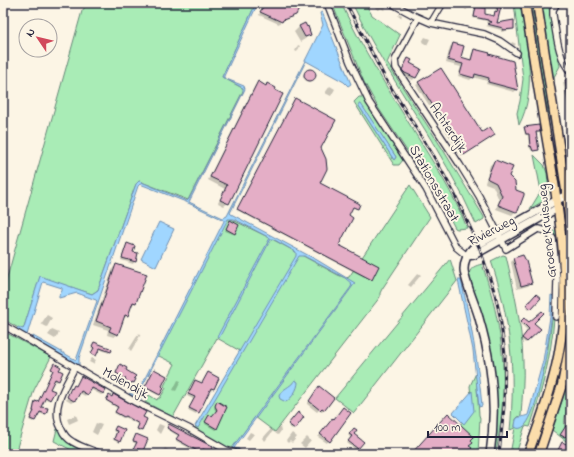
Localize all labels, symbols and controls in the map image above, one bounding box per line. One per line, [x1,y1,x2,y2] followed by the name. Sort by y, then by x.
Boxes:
[18,18,58,58] north arrow
[22,25,39,40] text: N
[423,99,473,158] street label: Achterdijk
[403,141,464,226] street label: Stationsstraat
[532,183,564,279] street label: Groene Kruisweg
[464,211,519,253] street label: Rivierweg
[98,362,153,405] street label: Molendijk
[428,413,507,439] scale bar
[434,419,461,437] text: 100 m

